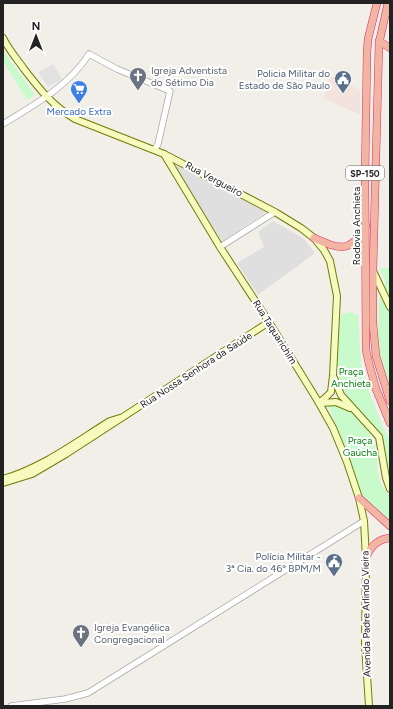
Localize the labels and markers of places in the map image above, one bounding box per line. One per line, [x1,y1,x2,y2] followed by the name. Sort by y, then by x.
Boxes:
[151,64,227,89] place label: Igreja Adventista do Sétimo Dia
[128,66,148,91] church icon: Igreja Adventista do Sétimo Dia
[239,67,330,92] place label: Policia Militar do Estado de São Paulo
[333,69,353,94] public building icon: Policia Militar do Estado de São Paulo
[69,79,89,104] supermarket icon: Mercado Extra
[47,105,111,118] place label: Mercado Extra
[226,550,321,575] place label: Polícia Militar - 3ª Cia. do 46º BPM/M
[324,552,344,577] public building icon: Polícia Militar - 3ª Cia. do 46º BPM/M
[94,621,170,646] place label: Igreja Evangélica Congregacional
[71,623,91,648] church icon: Igreja Evangélica Congregacional

